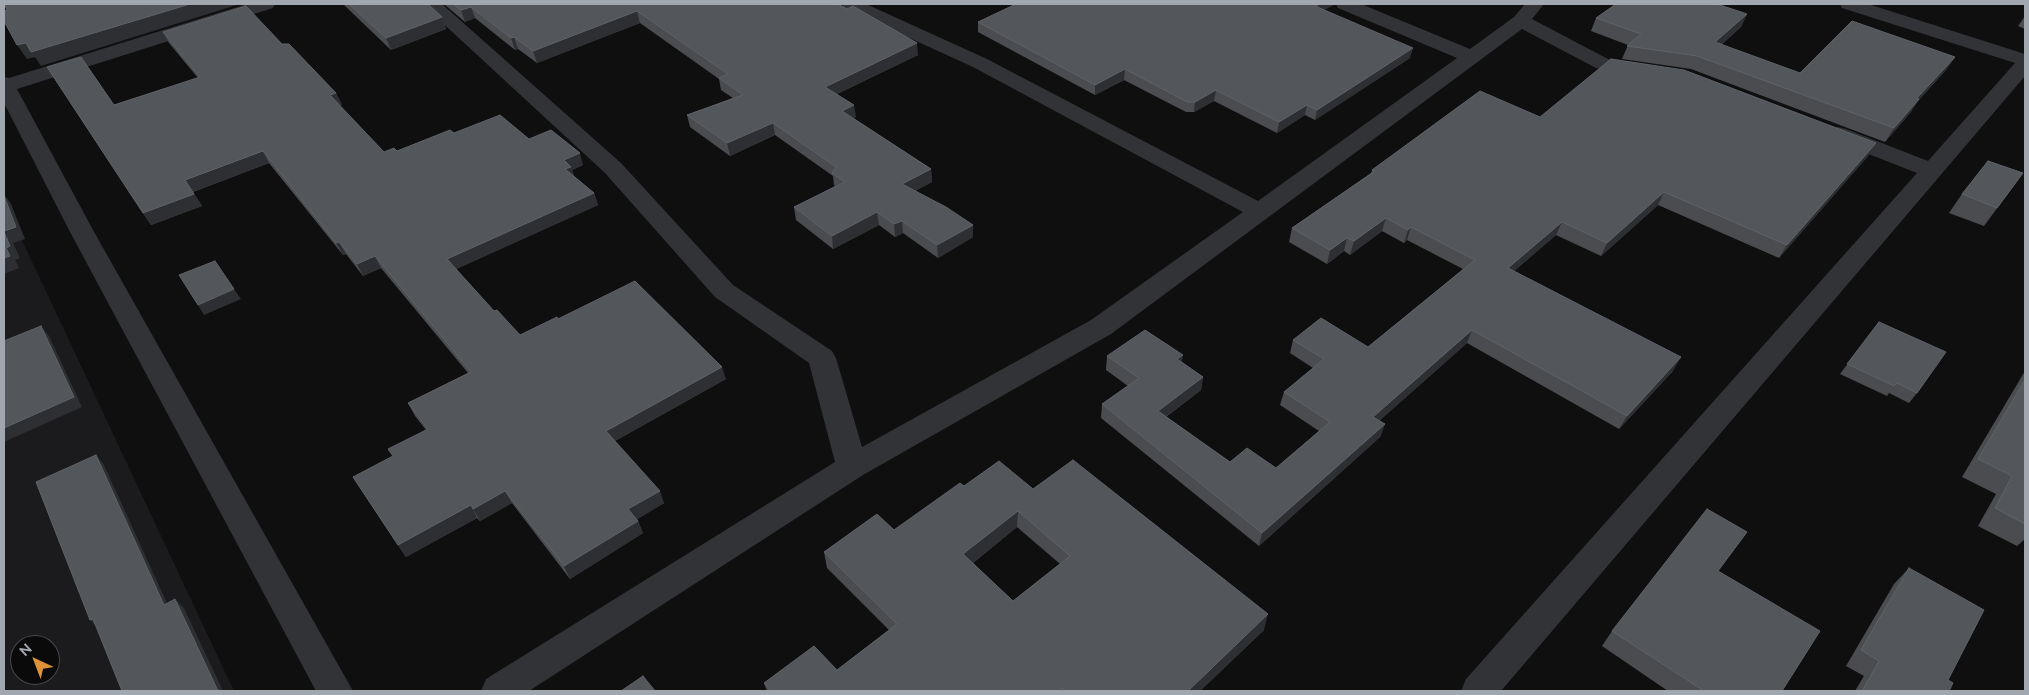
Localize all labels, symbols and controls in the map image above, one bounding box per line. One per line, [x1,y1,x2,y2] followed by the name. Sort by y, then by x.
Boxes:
[10,635,60,685] north arrow
[16,640,35,659] text: N

